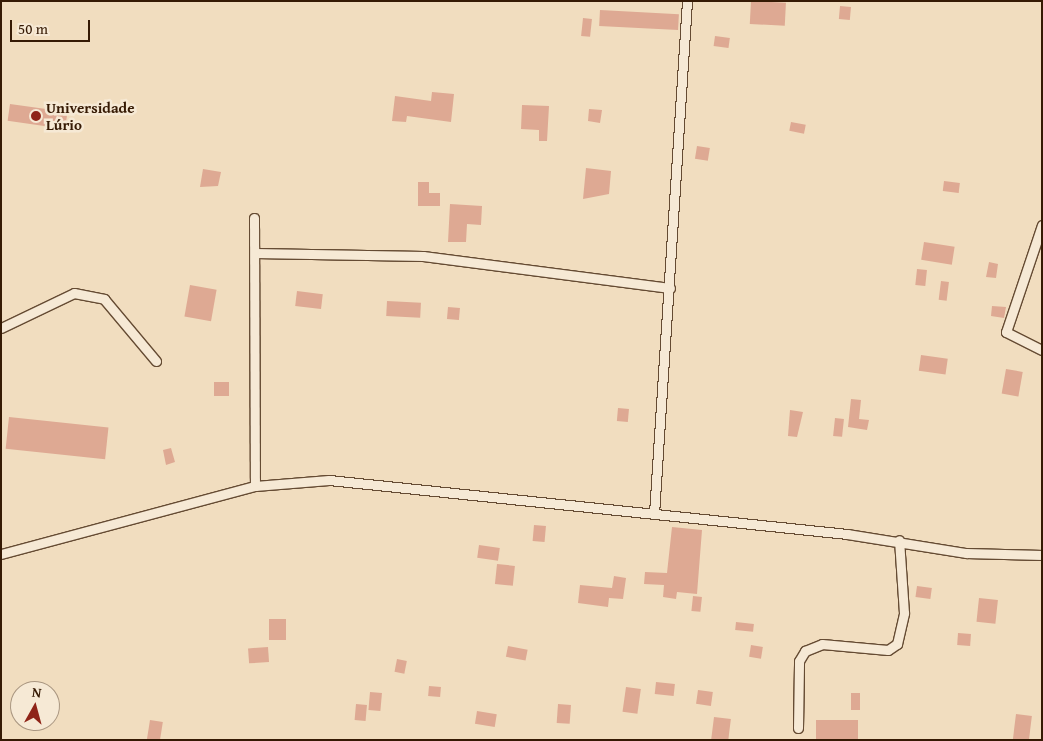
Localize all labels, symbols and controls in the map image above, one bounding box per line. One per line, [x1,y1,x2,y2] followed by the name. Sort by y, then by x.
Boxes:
[12,10,92,42] scale bar
[18,18,48,39] text: 50 m
[46,98,135,133] place label: Universidade Lúrio
[30,110,42,122] marker: Universidade Lúrio
[10,681,60,731] north arrow
[31,682,43,703] text: N

